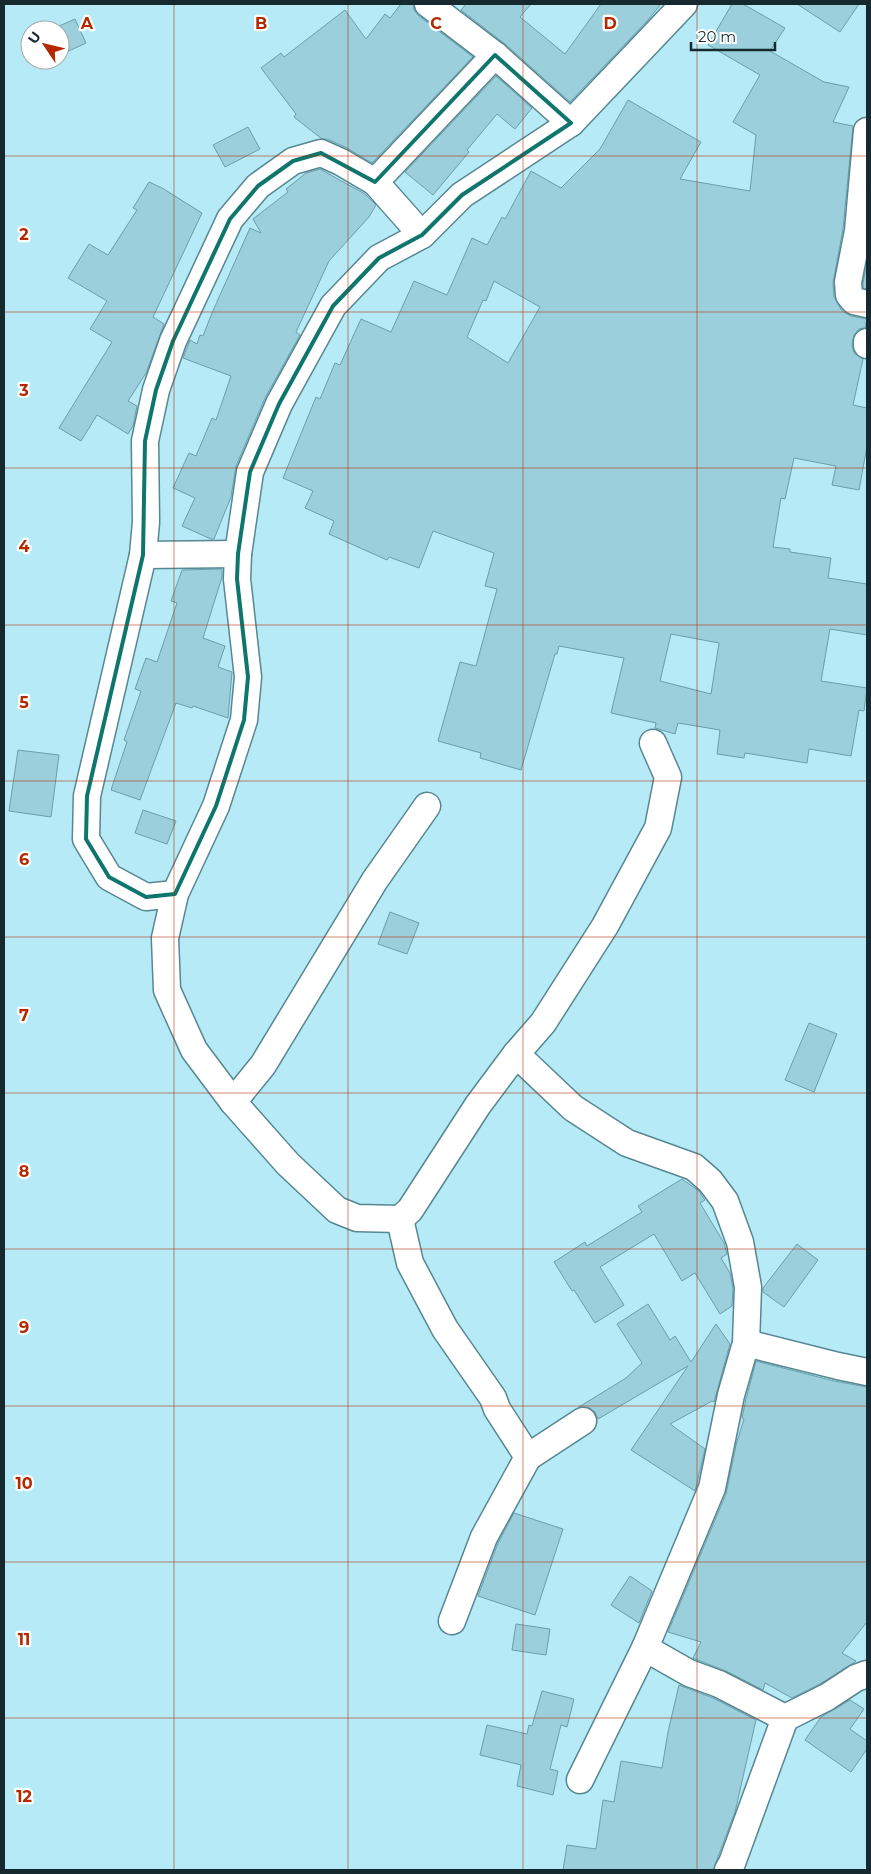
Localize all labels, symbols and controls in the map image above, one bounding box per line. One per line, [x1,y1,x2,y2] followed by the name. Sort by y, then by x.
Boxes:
[80,14,94,33] text: A
[255,14,267,33] text: B
[430,14,442,33] text: C
[603,14,617,33] text: D
[20,20,70,70] north arrow
[691,20,775,52] scale bar
[698,27,736,46] text: 20 m
[24,28,45,47] text: U
[19,225,29,244] text: 2
[18,381,29,400] text: 3
[18,537,30,556] text: 4
[19,693,29,712] text: 5
[19,850,29,869] text: 6
[19,1006,29,1025] text: 7
[19,1162,29,1181] text: 8
[19,1318,29,1337] text: 9
[15,1474,33,1493] text: 10
[18,1630,30,1649] text: 11
[16,1787,32,1806] text: 12

